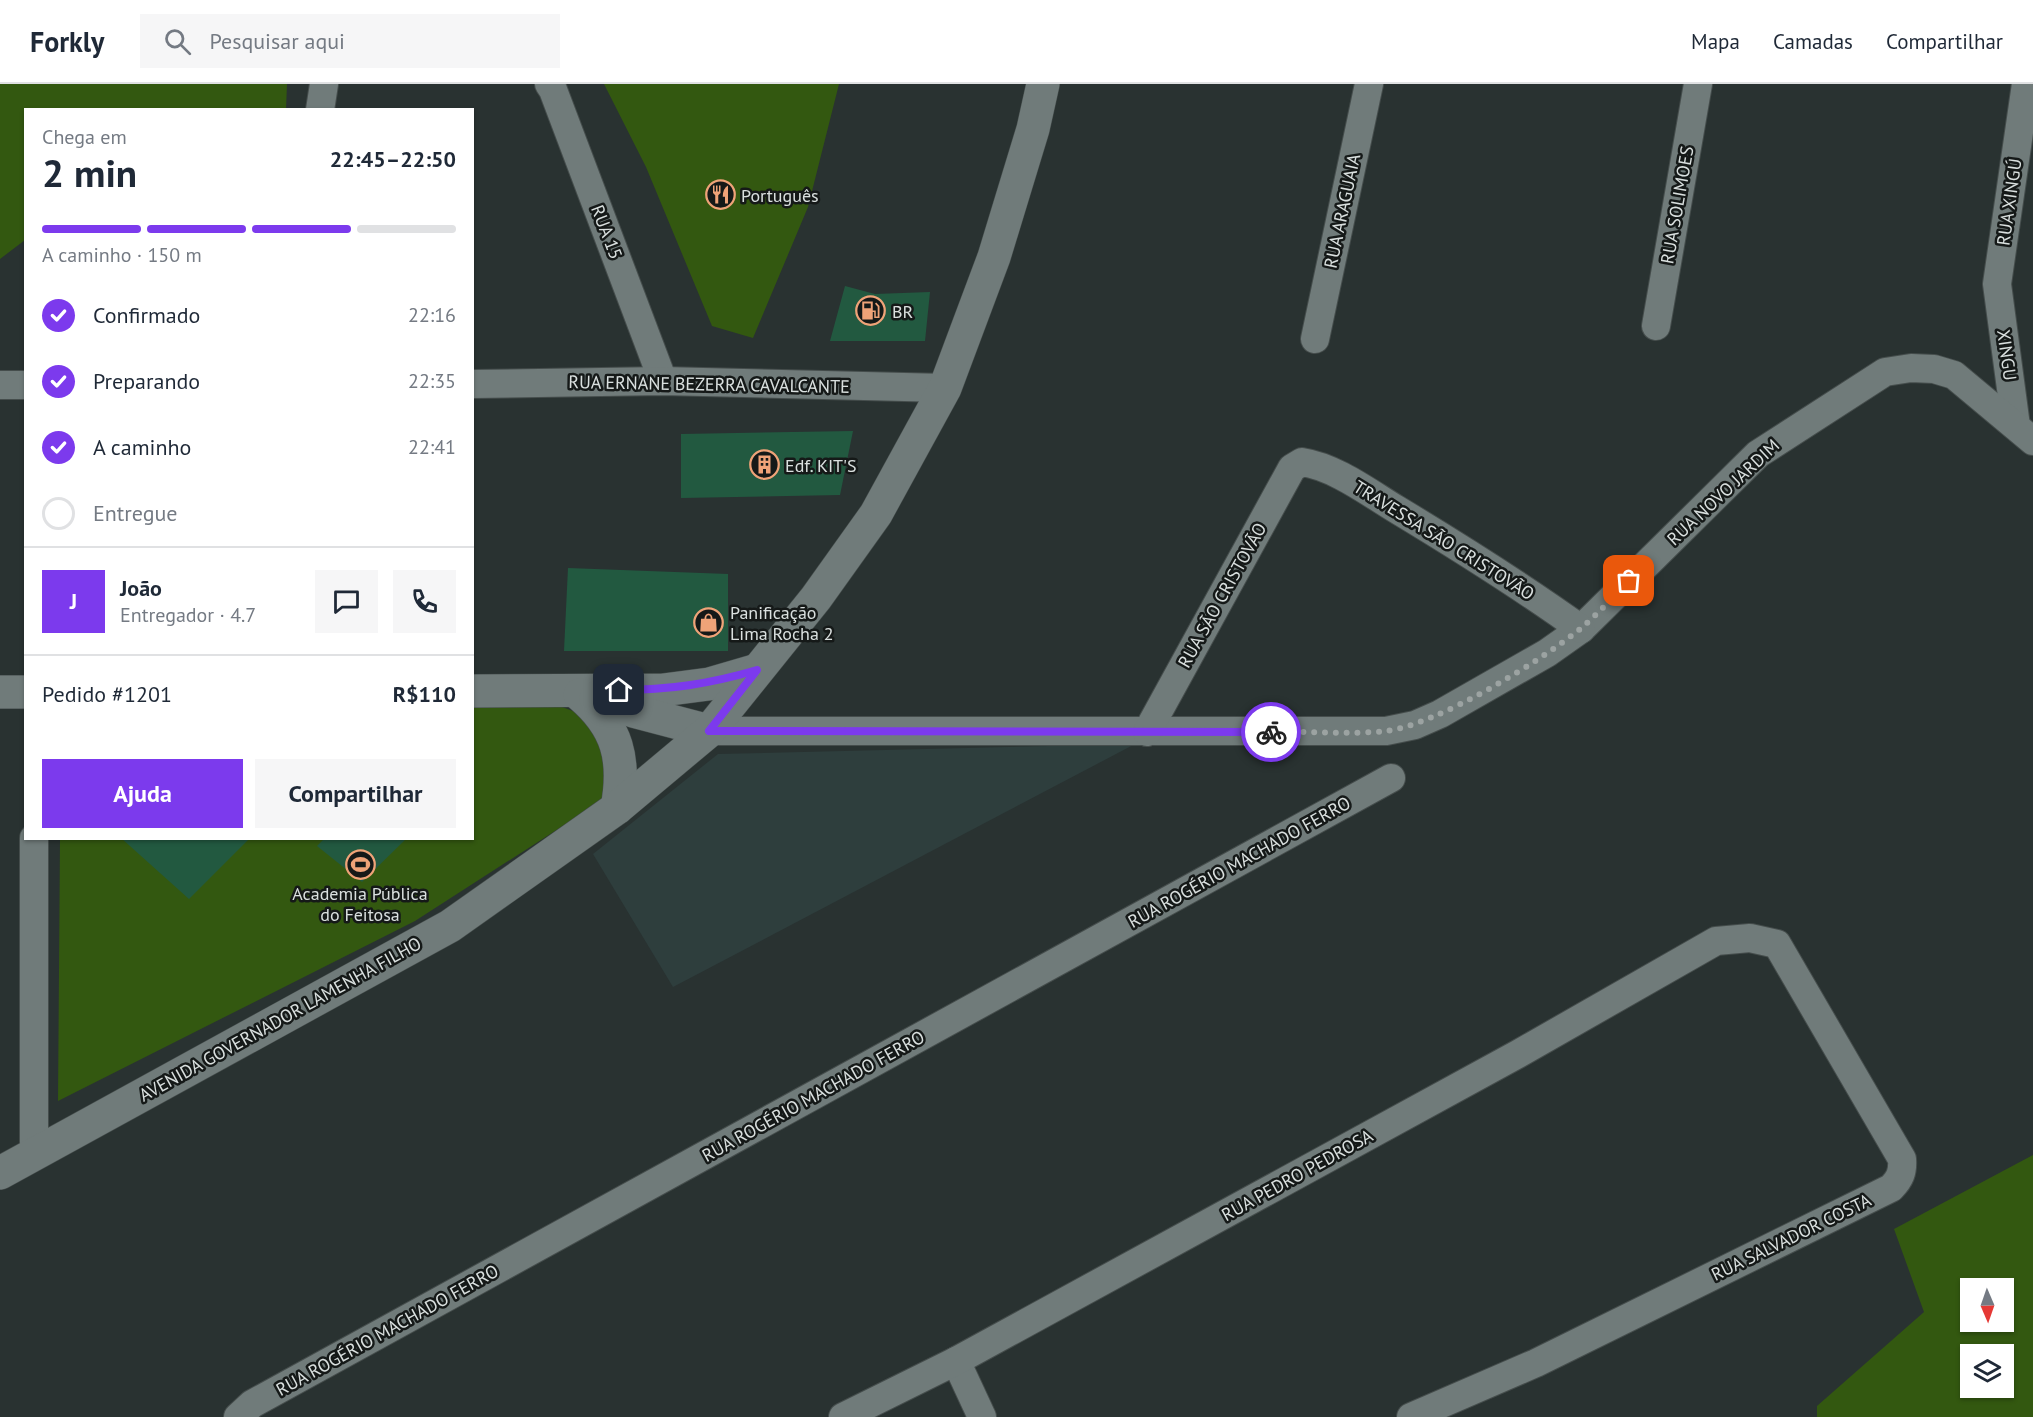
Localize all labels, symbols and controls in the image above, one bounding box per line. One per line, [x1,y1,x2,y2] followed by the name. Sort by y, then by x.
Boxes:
[140,14,560,68] search box
[30,23,104,60] text: Forkly
[161,25,194,58] icon: search
[209,27,345,55] text: Pesquisar aqui
[1691,28,1740,55] text: Mapa
[1773,28,1853,55] text: Camadas
[1886,28,2003,55] text: Compartilhar
[42,124,127,150] text: Chega em
[1655,144,1699,266] street label: RUA SOLIMOES
[330,145,456,173] text: 22:45–22:50
[42,147,137,198] text: 2 min
[1319,151,1365,270] street label: RUA ARAGUAIA
[1992,157,2026,247] street label: RUA XINGÚ
[704,179,736,211] restaurant icon: Português
[741,184,819,207] place label: Português
[586,201,628,263] street label: RUA 15
[42,242,202,268] text: A caminho · 150 m
[855,295,887,327] fuel station icon: BR
[42,299,75,332] icon: check
[892,300,914,323] place label: BR
[93,301,200,329] text: Confirmado
[408,302,456,328] text: 22:16
[1992,328,2022,382] street label: XINGU
[42,365,75,398] icon: check
[93,367,200,395] text: Preparando
[408,368,456,394] text: 22:35
[568,370,850,398] street label: RUA ERNANE BEZERRA CAVALCANTE
[42,431,75,464] icon: check
[93,433,191,461] text: A caminho
[408,434,456,460] text: 22:41
[1662,434,1784,550] street label: RUA NOVO JARDIM
[748,449,780,481] building icon: Edf. KIT'S
[785,454,857,477] place label: Edf. KIT'S
[1349,475,1539,605] street label: TRAVESSA SÃO CRISTOVÃO
[93,499,178,527] text: Entregue
[1173,518,1271,672] street label: RUA SÃO CRISTOVÃO
[1603,555,1654,606] pin
[1612,564,1645,597] icon: bag
[315,570,378,633] button: chat
[393,570,456,633] button: phone
[120,574,162,602] text: João
[70,587,77,615] text: J
[730,601,833,645] place label: Panificação Lima Rocha 2
[120,602,256,628] text: Entregador · 4.7
[693,606,725,638] shop icon: Panificação Lima Rocha 2
[593,664,644,715] pin
[602,673,635,706] icon: home
[42,680,172,708] text: Pedido #1201
[393,680,456,708] text: R$110
[1241,702,1301,762] courier
[1255,716,1288,749] icon: bike
[42,759,243,828] button: Ajuda
[255,759,456,828] button: Compartilhar
[1124,791,1354,933] street label: RUA ROGÉRIO MACHADO FERRO
[344,848,376,880] sports icon: Academia Pública do Feitosa
[292,882,428,926] place label: Academia Pública do Feitosa
[135,932,425,1106] street label: AVENIDA GOVERNADOR LAMENHA FILHO
[698,1025,928,1167] street label: RUA ROGÉRIO MACHADO FERRO
[1217,1124,1377,1226] street label: RUA PEDRO PEDROSA
[1707,1188,1875,1286] street label: RUA SALVADOR COSTA
[272,1259,502,1401] street label: RUA ROGÉRIO MACHADO FERRO
[1960,1278,2014,1332] north arrow
[1960,1278,2014,1398] map controls
[1960,1344,2014,1398] button: layers

